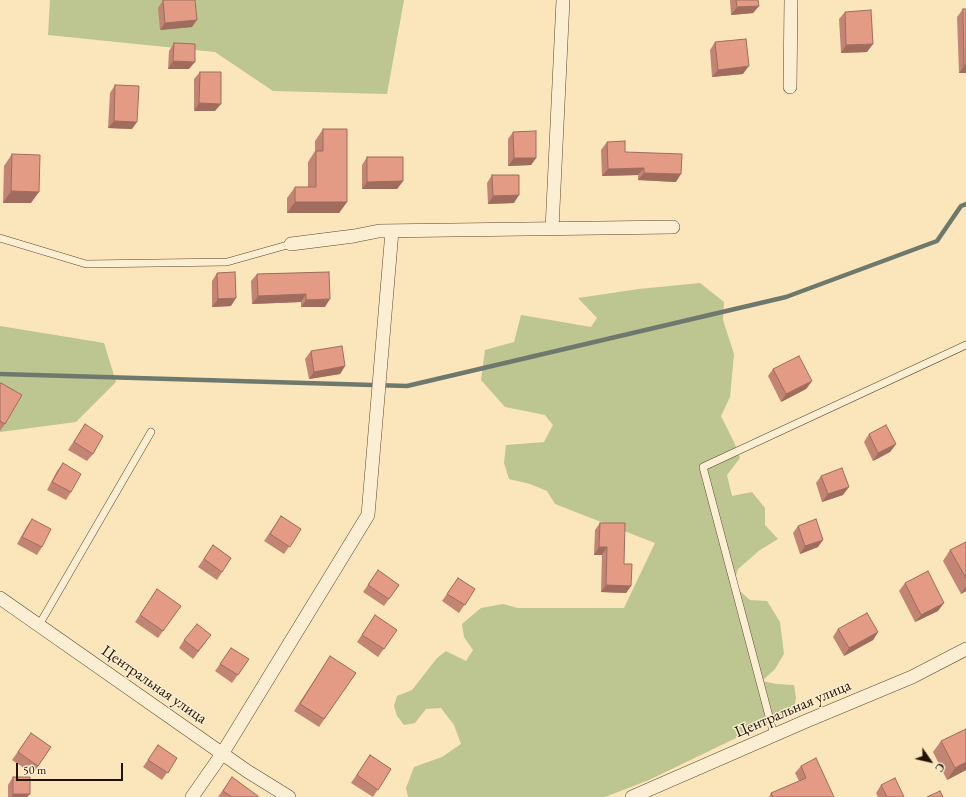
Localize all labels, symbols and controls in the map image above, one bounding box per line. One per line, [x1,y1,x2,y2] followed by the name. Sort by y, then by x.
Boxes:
[98,641,210,729] street label: Центральная улица
[732,676,854,742] street label: Центральная улица
[910,741,950,781] north arrow
[18,755,125,781] scale bar
[932,761,948,775] text: С
[23,762,46,778] text: 50 m

